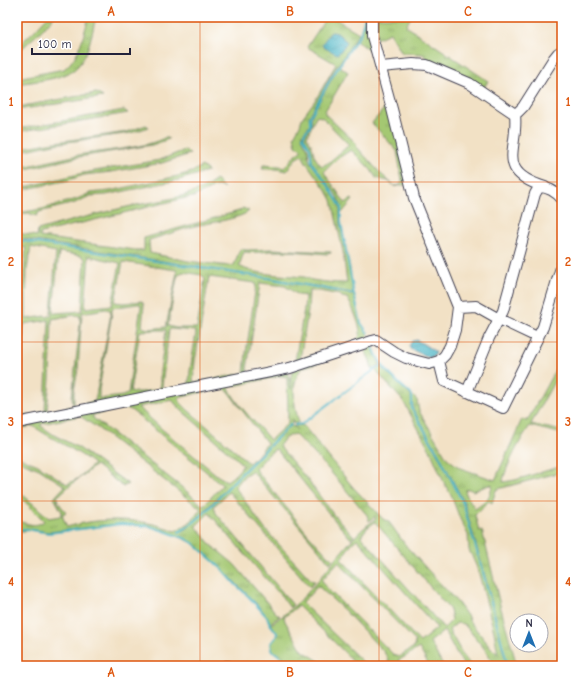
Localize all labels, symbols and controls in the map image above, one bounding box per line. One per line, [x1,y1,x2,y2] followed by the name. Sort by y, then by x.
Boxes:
[107,4,115,19] text: A
[286,4,294,19] text: B
[464,4,472,19] text: C
[32,30,130,56] scale bar
[38,37,71,51] text: 100 m
[8,94,14,109] text: 1
[565,94,571,109] text: 1
[8,254,14,269] text: 2
[565,254,571,269] text: 2
[8,414,14,429] text: 3
[565,414,571,429] text: 3
[8,574,14,589] text: 4
[565,574,571,589] text: 4
[509,613,549,653] north arrow
[525,617,533,630] text: N
[107,665,115,680] text: A
[286,665,294,680] text: B
[464,665,472,680] text: C

